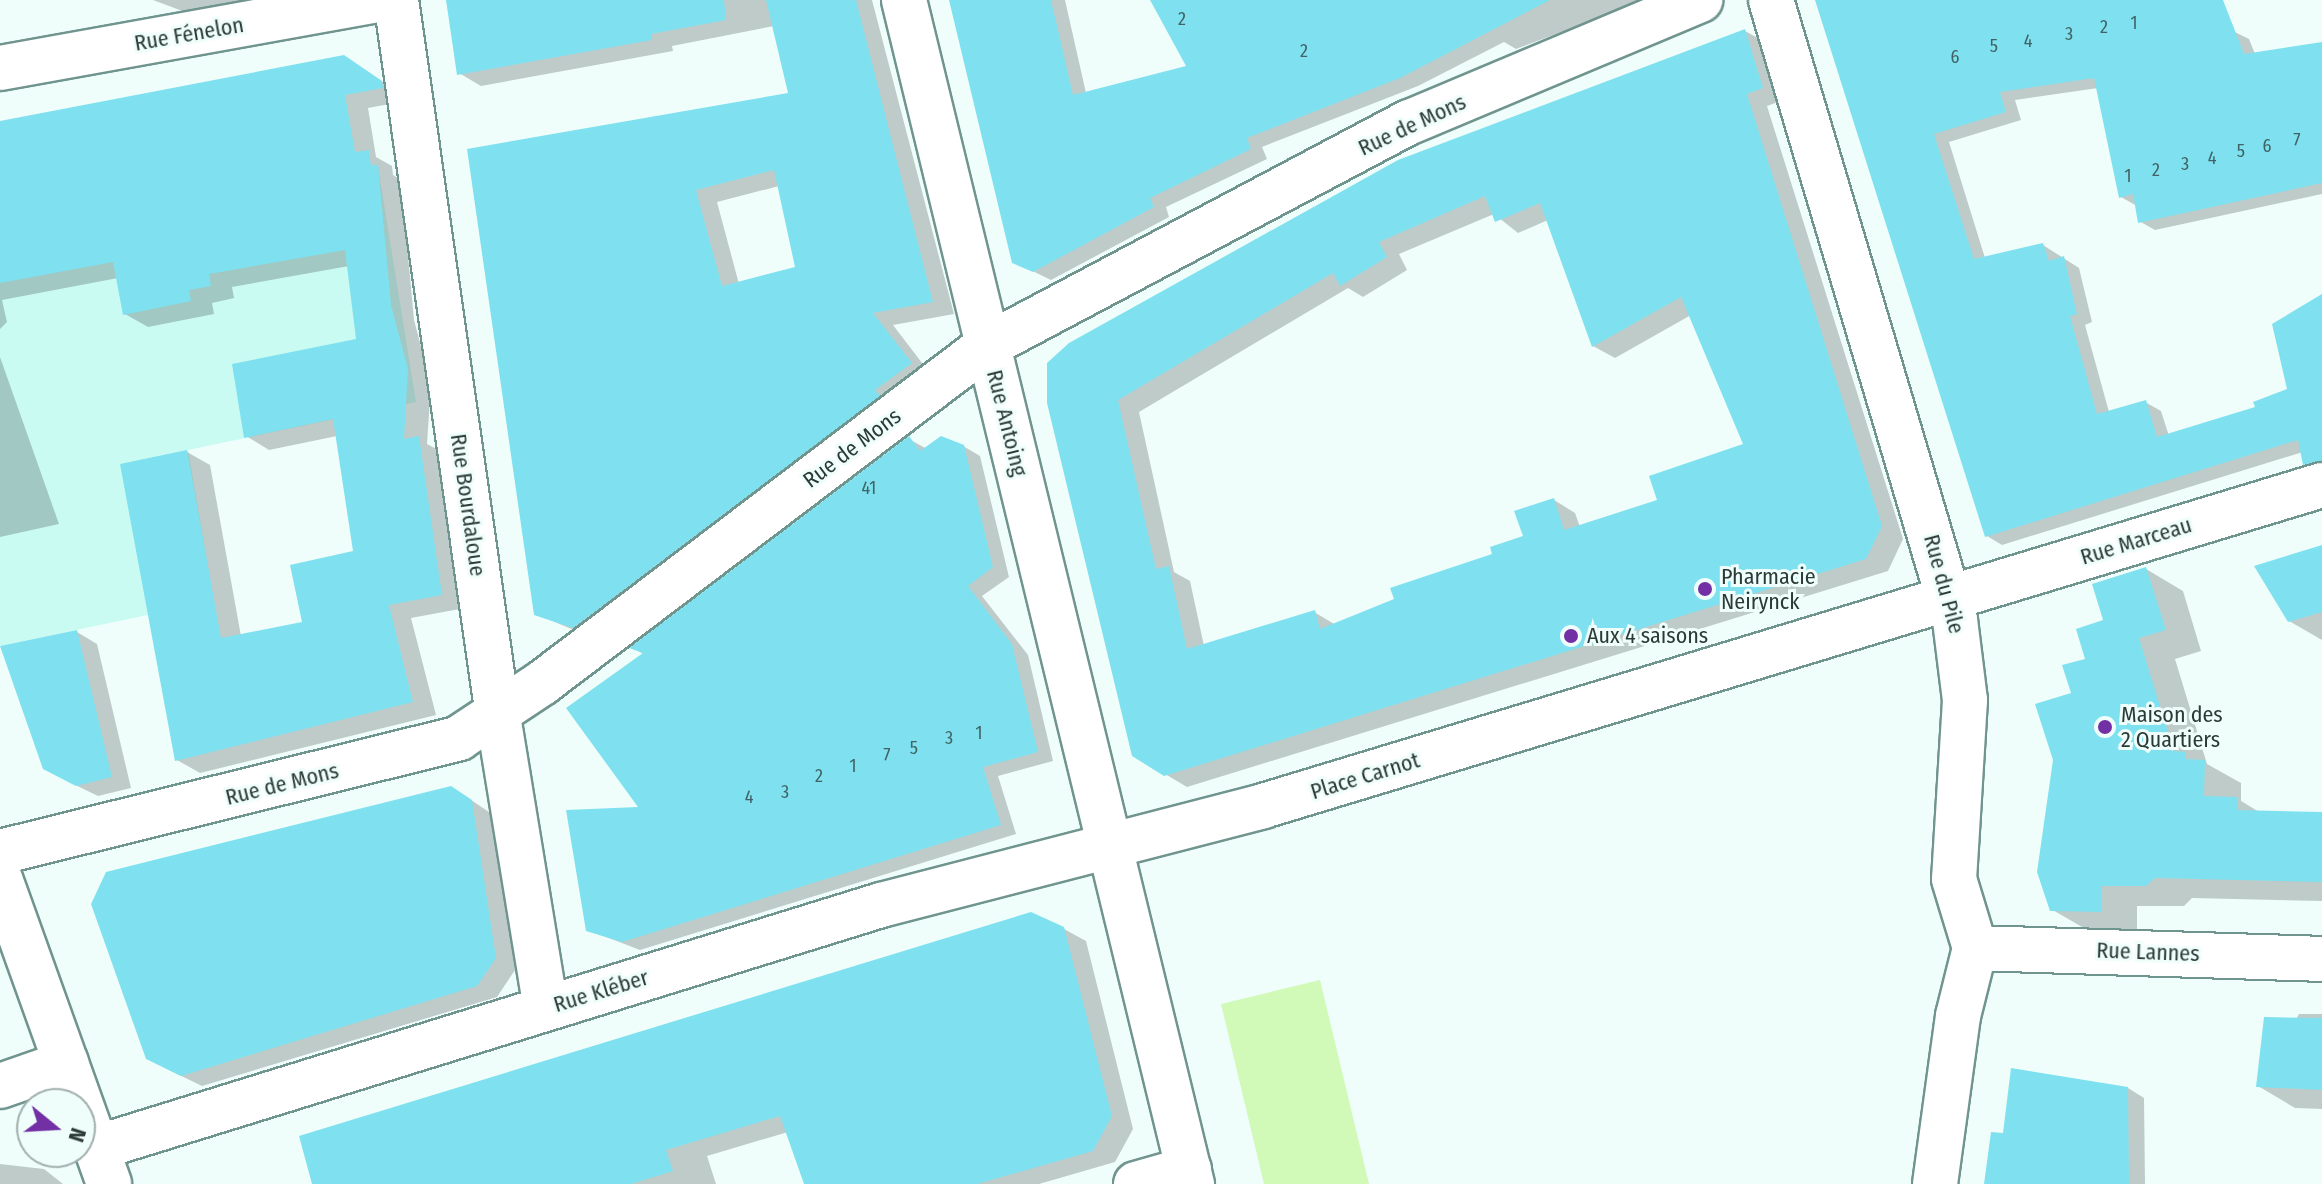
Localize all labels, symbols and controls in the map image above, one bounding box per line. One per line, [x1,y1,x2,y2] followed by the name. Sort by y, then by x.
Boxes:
[1178,8,1186,30] house number: 2
[132,11,246,57] street label: Rue Fénelon
[2130,12,2138,34] house number: 1
[2100,16,2108,38] house number: 2
[2065,23,2073,45] house number: 3
[2024,30,2032,52] house number: 4
[1990,35,1998,57] house number: 5
[1300,40,1308,62] house number: 2
[1951,46,1959,68] house number: 6
[1354,89,1470,161] street label: Rue de Mons
[2293,129,2301,151] house number: 7
[2263,135,2271,157] house number: 6
[2237,140,2245,162] house number: 5
[2208,147,2216,169] house number: 4
[2181,153,2189,175] house number: 3
[2152,159,2160,181] house number: 2
[2124,165,2132,187] house number: 1
[981,367,1033,479] street label: Rue Antoing
[798,403,906,493] street label: Rue de Mons
[445,432,491,578] street label: Rue Bourdaloue
[862,477,876,499] house number: 41
[2077,512,2195,570] street label: Rue Marceau
[1918,532,1970,636] street label: Rue du Pile
[1721,563,1816,614] place label: Pharmacie Neirynck
[1696,580,1714,598] marker: Pharmacie Neirynck
[1587,623,1708,649] place label: Aux 4 saisons
[1562,627,1580,645] marker: Aux 4 saisons
[2121,701,2223,752] place label: Maison des 2 Quartiers
[2096,718,2114,736] marker: Maison des 2 Quartiers
[975,722,983,744] house number: 1
[945,727,953,749] house number: 3
[910,737,918,759] house number: 5
[883,744,891,766] house number: 7
[1307,747,1423,805] street label: Place Carnot
[849,755,857,777] house number: 1
[223,757,341,811] street label: Rue de Mons
[815,765,823,787] house number: 2
[781,781,789,803] house number: 3
[745,786,753,808] house number: 4
[2096,937,2200,967] street label: Rue Lannes
[550,964,652,1018] street label: Rue Kléber
[16,1088,96,1168] north arrow
[63,1125,92,1145] text: N

